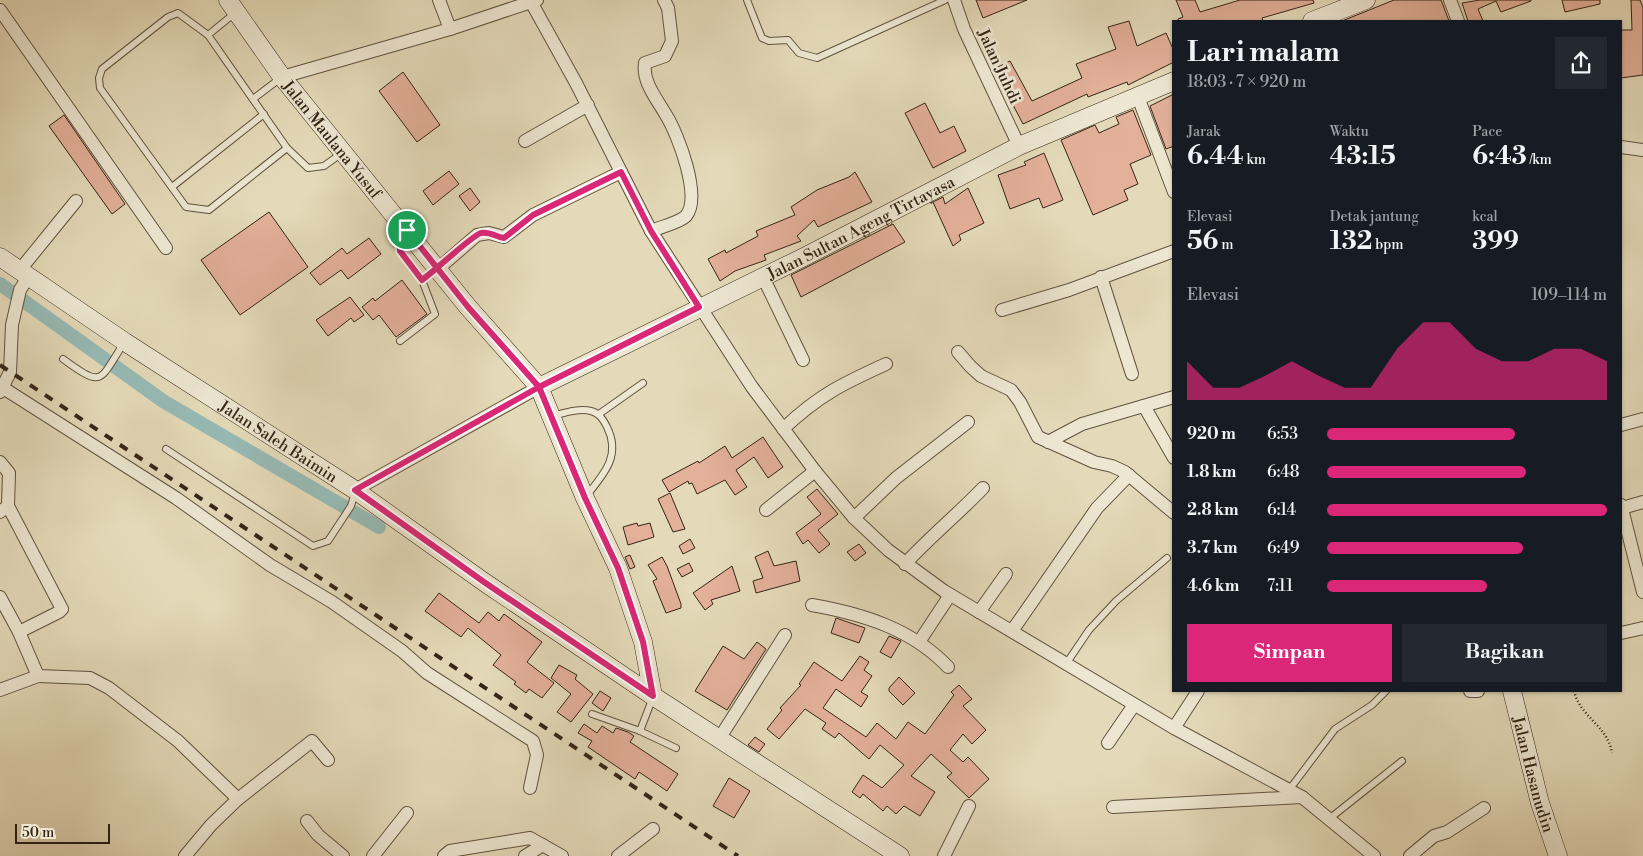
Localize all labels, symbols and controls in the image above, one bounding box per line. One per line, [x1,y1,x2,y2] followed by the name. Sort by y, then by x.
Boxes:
[973,25,1025,107] street label: Jalan Juhdi
[1187,35,1340,70] text: Lari malam
[1555,37,1607,89] button: share
[1187,72,1306,92] text: 18:03 · 7 × 920 m
[277,76,386,204] street label: Jalan Maulana Yusuf
[1187,123,1220,141] text: Jarak
[1330,123,1369,141] text: Waktu
[1472,123,1502,141] text: Pace
[1187,141,1244,172] text: 6.44
[1330,141,1396,172] text: 43:15
[1472,141,1527,172] text: 6:43
[1244,151,1266,169] text: km
[1527,151,1552,169] text: /km
[763,172,959,285] street label: Jalan Sultan Ageng Tirtayasa
[1187,208,1233,226] text: Elevasi
[1330,208,1419,226] text: Detak jantung
[1472,208,1498,226] text: kcal
[386,209,428,251] pin
[393,216,421,244] icon: arrive
[1187,226,1218,257] text: 56
[1330,226,1372,257] text: 132
[1472,226,1519,257] text: 399
[1218,236,1233,254] text: m
[1372,236,1404,254] text: bpm
[1187,285,1239,305] text: Elevasi
[1531,285,1607,305] text: 109–114 m
[214,396,342,488] street label: Jalan Saleh Baimin
[1187,424,1236,444] text: 920 m
[1267,424,1298,444] text: 6:53
[1187,462,1236,482] text: 1.8 km
[1267,462,1300,482] text: 6:48
[1187,500,1239,520] text: 2.8 km
[1267,500,1296,520] text: 6:14
[1187,538,1237,558] text: 3.7 km
[1267,538,1300,558] text: 6:49
[1187,576,1239,596] text: 4.6 km
[1267,576,1293,596] text: 7:11
[1187,624,1392,682] button: Simpan
[1402,624,1607,682] button: Bagikan
[1507,713,1558,836] street label: Jalan Hasanudin
[15,821,110,844] scale bar
[22,824,54,842] text: 50 m

